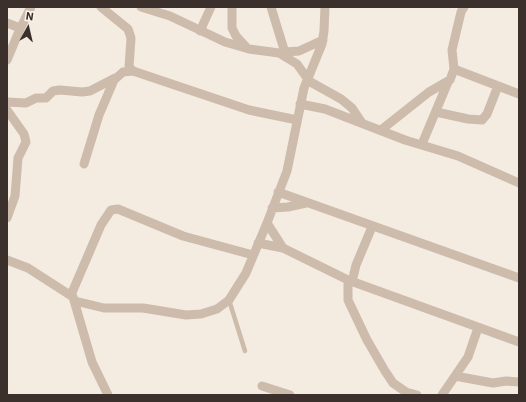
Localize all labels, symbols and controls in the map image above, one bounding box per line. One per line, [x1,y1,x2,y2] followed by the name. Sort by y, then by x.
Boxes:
[8,8,48,48] north arrow
[25,9,35,24] text: N

